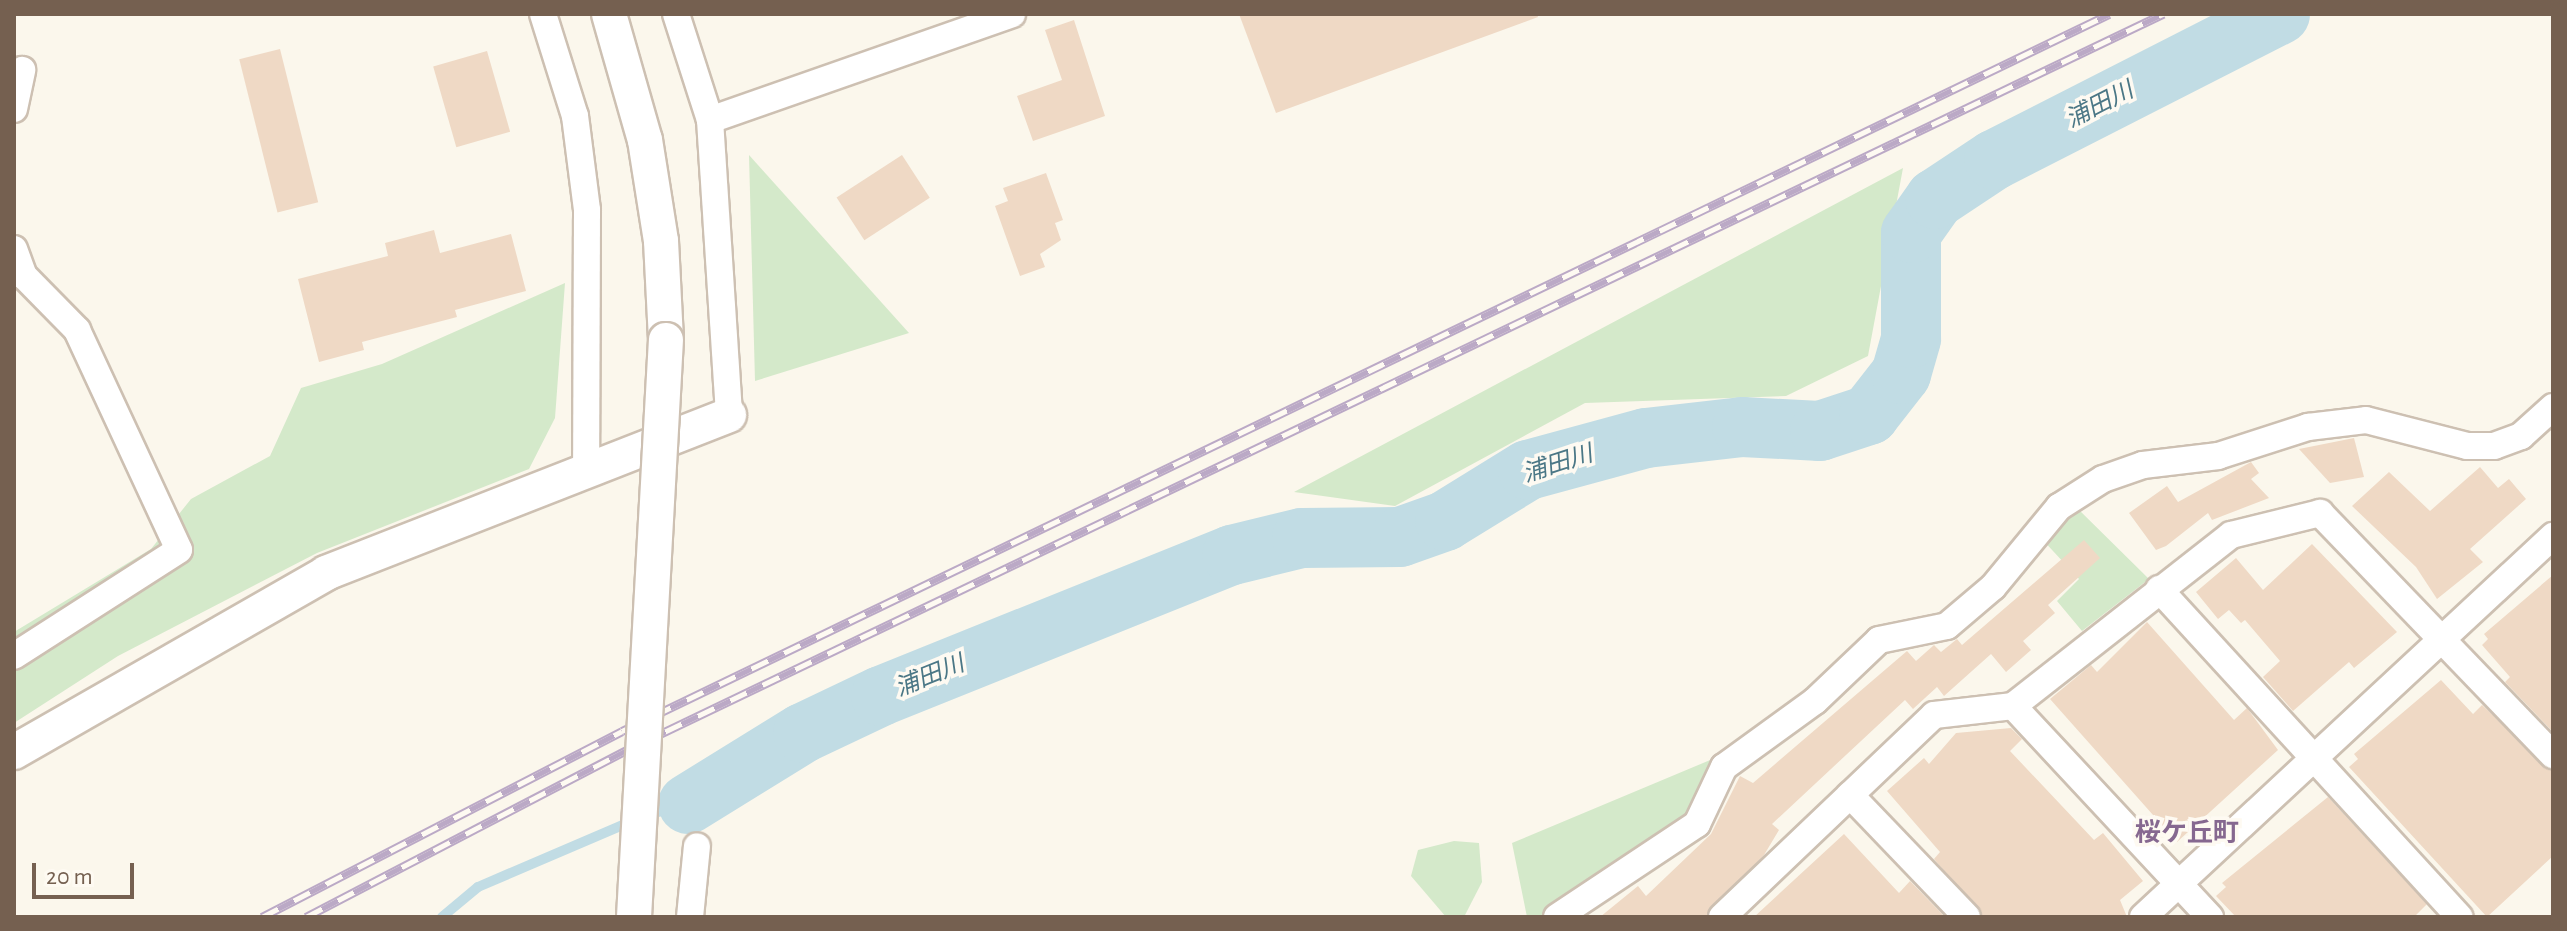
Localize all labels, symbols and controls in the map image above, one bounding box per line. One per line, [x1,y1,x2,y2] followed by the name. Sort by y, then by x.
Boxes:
[2061,77,2139,135] water label: 浦田川
[1519,440,1597,490] water label: 浦田川
[891,650,969,704] water label: 浦田川
[2135,818,2239,850] district label: 桜ケ丘町
[36,847,138,897] scale bar
[46,865,93,889] text: 20 m

